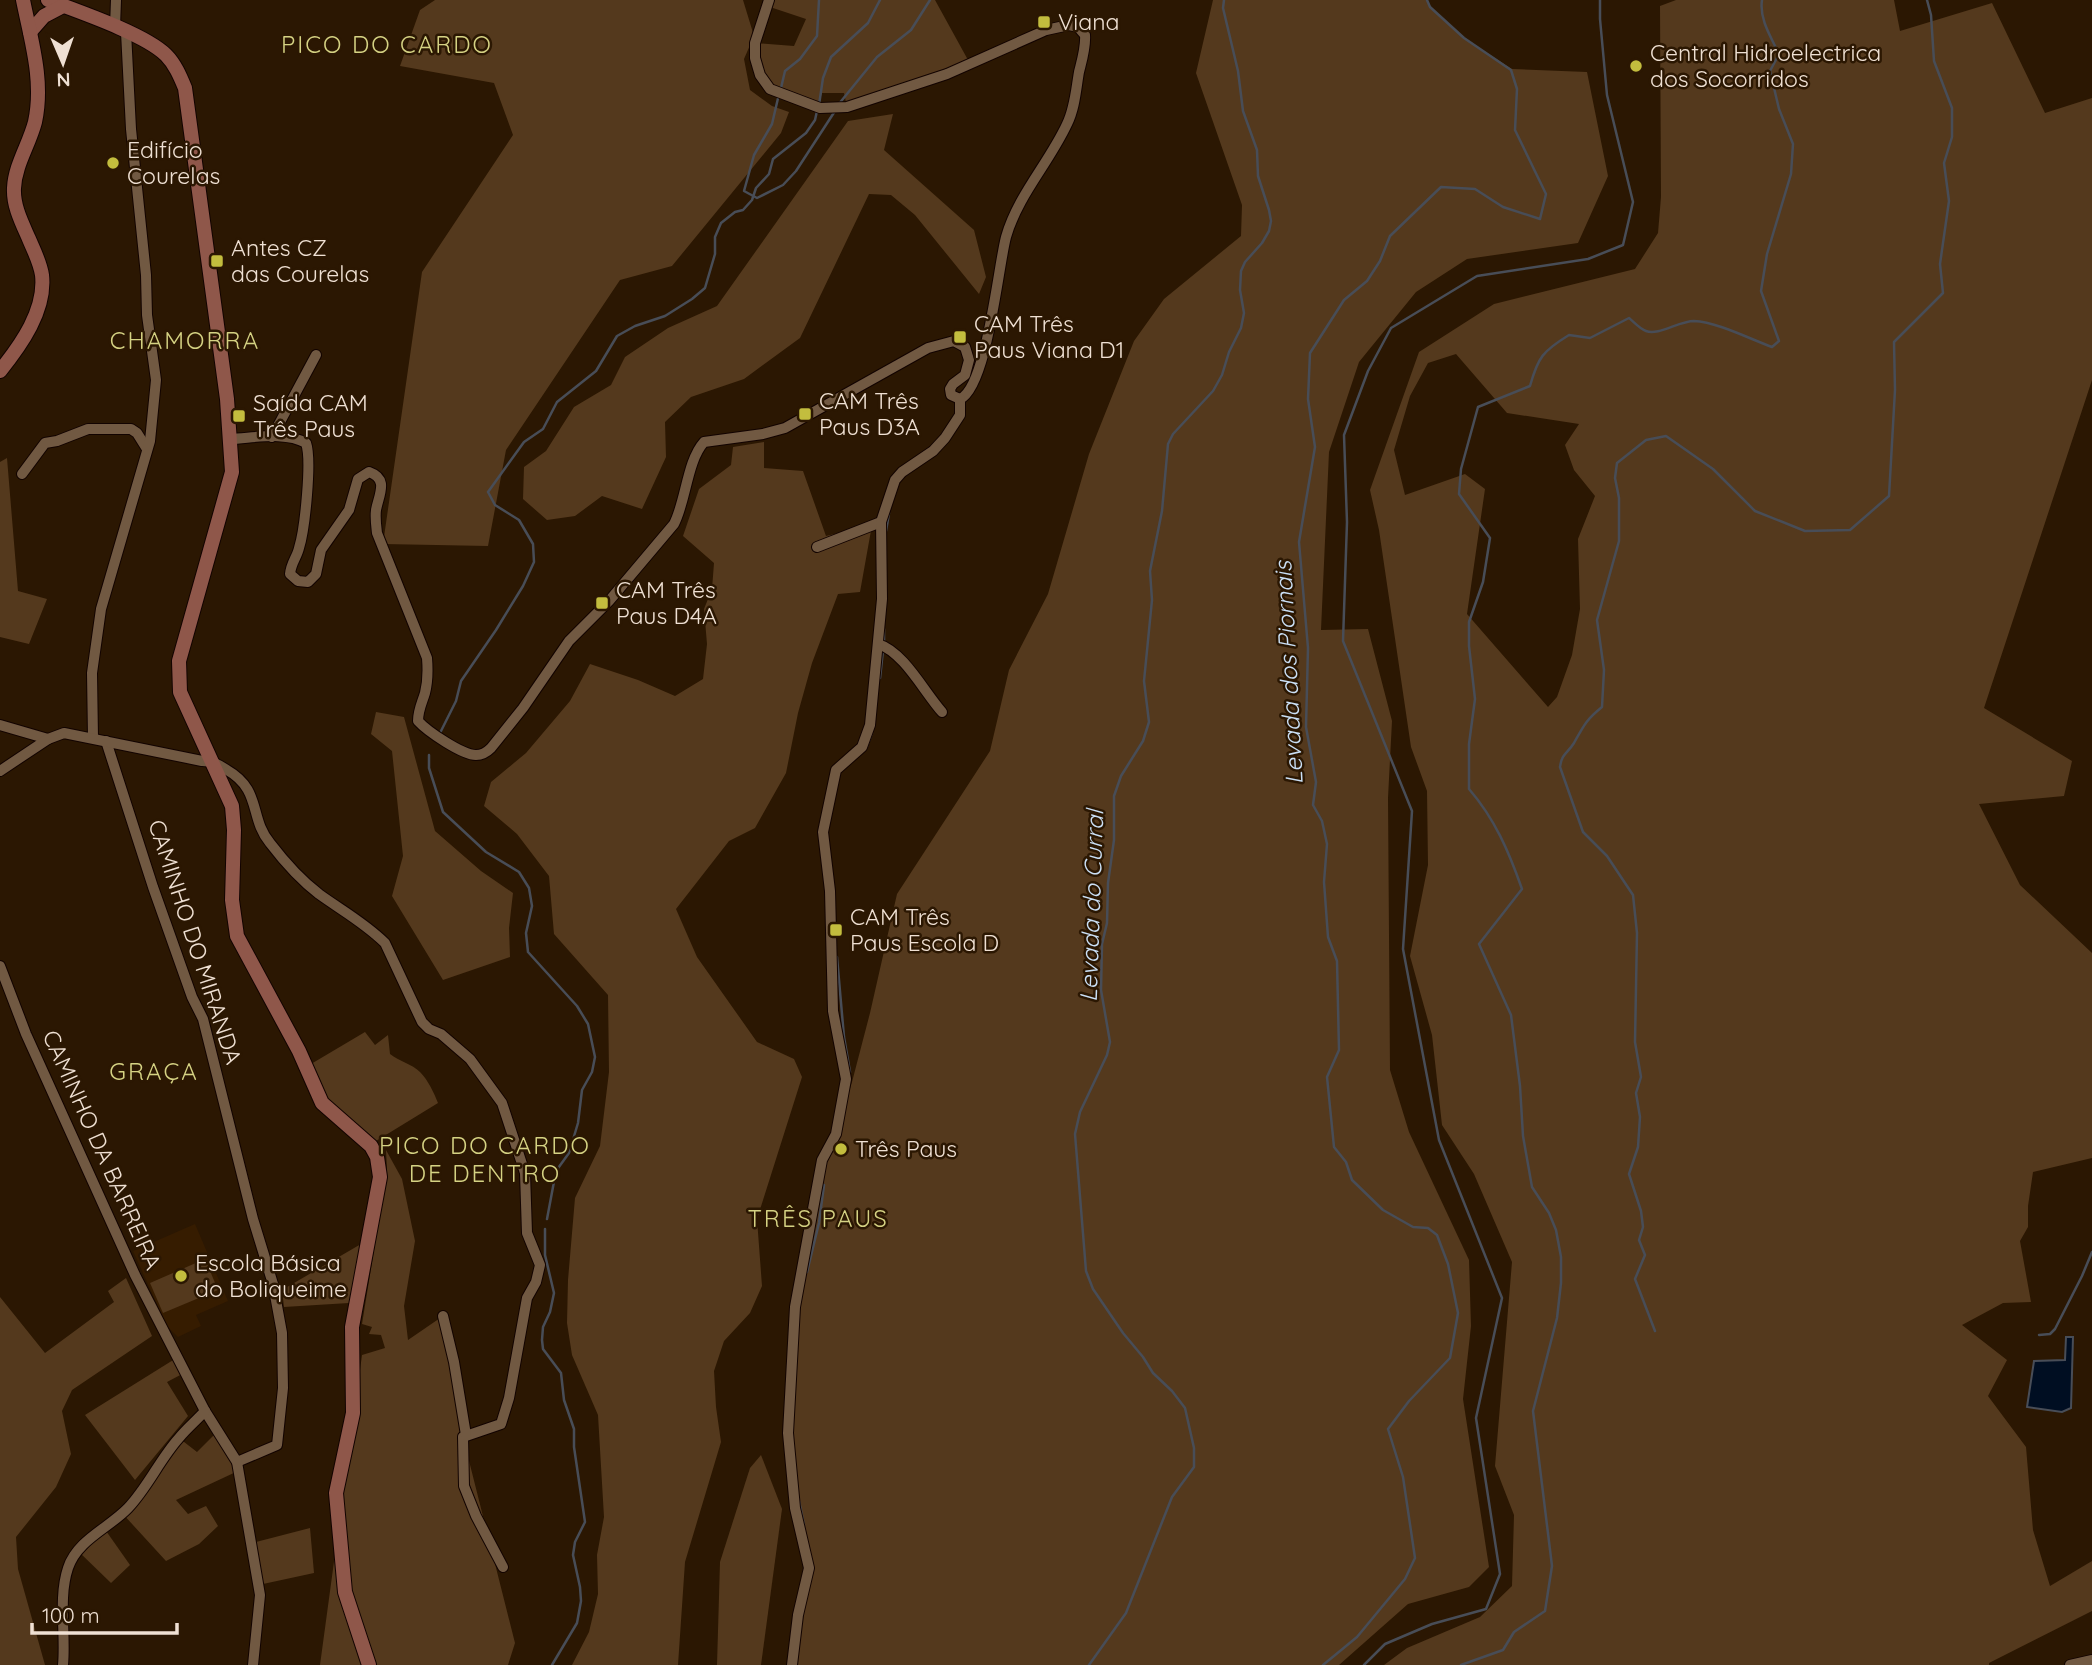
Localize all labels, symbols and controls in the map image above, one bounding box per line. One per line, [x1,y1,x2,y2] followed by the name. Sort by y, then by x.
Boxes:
[1058,7,1119,36] place label: Viana
[1036,14,1052,30] marker: Viana
[28,28,98,98] north arrow
[281,29,493,59] district label: PICO DO CARDO
[1650,38,1881,93] place label: Central Hidroelectrica dos Socorridos
[1628,58,1644,74] marker: Central Hidroelectrica dos Socorridos
[56,68,71,92] text: N
[127,135,220,190] place label: Edifício Courelas
[105,155,121,171] marker: Edifício Courelas
[231,233,369,288] place label: Antes CZ das Courelas
[209,253,225,269] marker: Antes CZ das Courelas
[974,309,1124,364] place label: CAM Três Paus Viana D1
[110,325,260,355] district label: CHAMORRA
[952,329,968,345] marker: CAM Três Paus Viana D1
[819,386,920,441] place label: CAM Três Paus D3A
[253,388,368,443] place label: Saída CAM Três Paus
[797,406,813,422] marker: CAM Três Paus D3A
[231,408,247,424] marker: Saída CAM Três Paus
[1267,559,1309,786] water label: Levada dos Piornais
[616,575,717,630] place label: CAM Três Paus D4A
[594,595,610,611] marker: CAM Três Paus D4A
[1073,807,1109,1003] water label: Levada do Curral
[142,816,249,1068] street label: CAMINHO DO MIRANDA
[850,902,999,957] place label: CAM Três Paus Escola D
[828,922,844,938] marker: CAM Três Paus Escola D
[36,1025,168,1274] street label: CAMINHO DA BARREIRA
[109,1056,199,1086] district label: GRAÇA
[379,1130,591,1188] district label: PICO DO CARDO DE DENTRO
[855,1134,957,1163] place label: Três Paus
[833,1141,849,1157] marker: Três Paus
[747,1203,889,1233] district label: TRÊS PAUS
[195,1248,347,1303] place label: Escola Básica do Boliqueime
[173,1268,189,1284] marker: Escola Básica do Boliqueime
[32,1592,177,1636] scale bar
[42,1602,100,1628] text: 100 m

